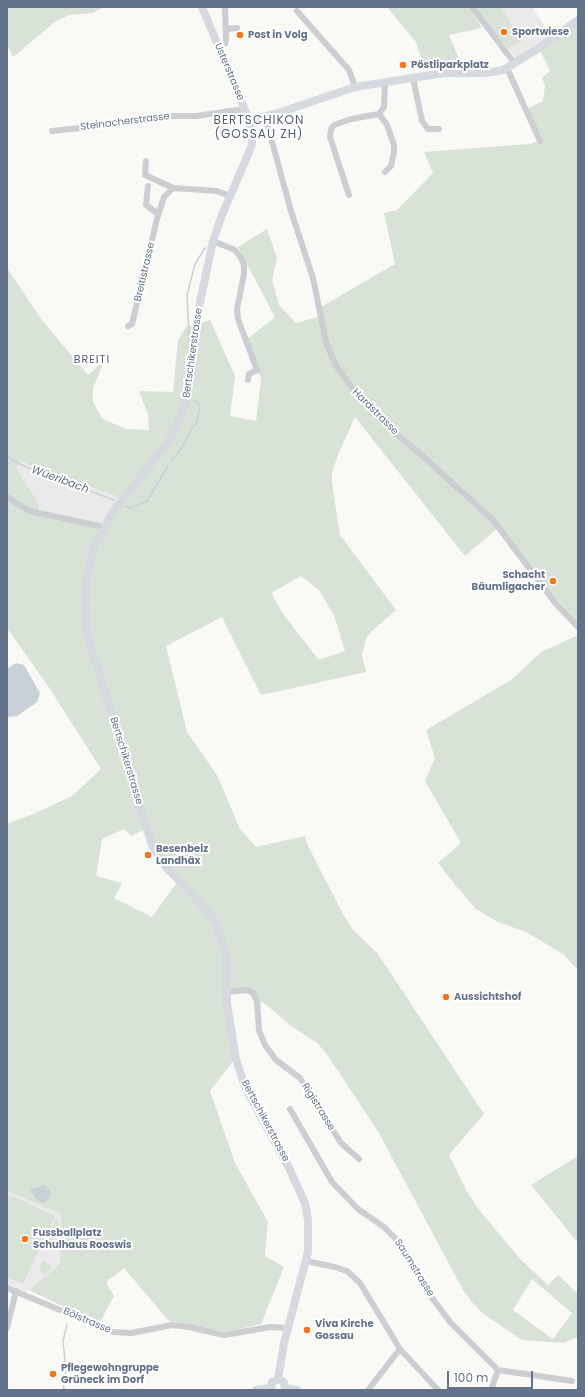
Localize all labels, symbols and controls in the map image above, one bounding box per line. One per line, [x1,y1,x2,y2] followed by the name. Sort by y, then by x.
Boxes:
[512,26,569,38] place label: Sportwiese
[499,27,509,37] marker: Sportwiese
[248,29,308,41] place label: Post in Volg
[235,30,245,40] marker: Post in Volg
[211,41,247,103] street label: Usterstrasse
[411,59,489,71] place label: Pöstliparkplatz
[398,60,408,70] marker: Pöstliparkplatz
[80,111,170,133] street label: Steinacherstrasse
[214,114,304,142] district label: BERTSCHIKON (GOSSAU ZH)
[132,241,158,303] street label: Breitistrasse
[181,307,205,399] street label: Bertschikerstrasse
[74,353,110,367] district label: BREITI
[349,386,401,438] street label: Hardstrasse
[30,464,90,496] water label: Wüeribach
[472,569,545,592] place label: Schacht Bäumligacher
[548,576,558,586] marker: Schacht Bäumligacher
[107,716,145,806] street label: Bertschikerstrasse
[156,843,208,866] place label: Besenbeiz Landhäx
[143,850,153,860] marker: Besenbeiz Landhäx
[454,991,521,1003] place label: Aussichtshof
[441,992,451,1002] marker: Aussichtshof
[238,1078,292,1164] street label: Bertschikerstrasse
[299,1081,337,1133] street label: Rigistrasse
[33,1227,132,1250] place label: Fussballplatz Schulhaus Rooswis
[20,1234,30,1244] marker: Fussballplatz Schulhaus Rooswis
[392,1237,436,1299] street label: Saumstrasse
[61,1306,113,1336] street label: Bölstrasse
[315,1318,374,1342] place label: Viva Kirche Gossau
[302,1325,312,1335] marker: Viva Kirche Gossau
[61,1362,159,1386] place label: Pflegewohngruppe Grüneck im Dorf
[449,1363,535,1389] scale bar
[48,1369,58,1379] marker: Pflegewohngruppe Grüneck im Dorf
[454,1369,488,1386] text: 100 m

